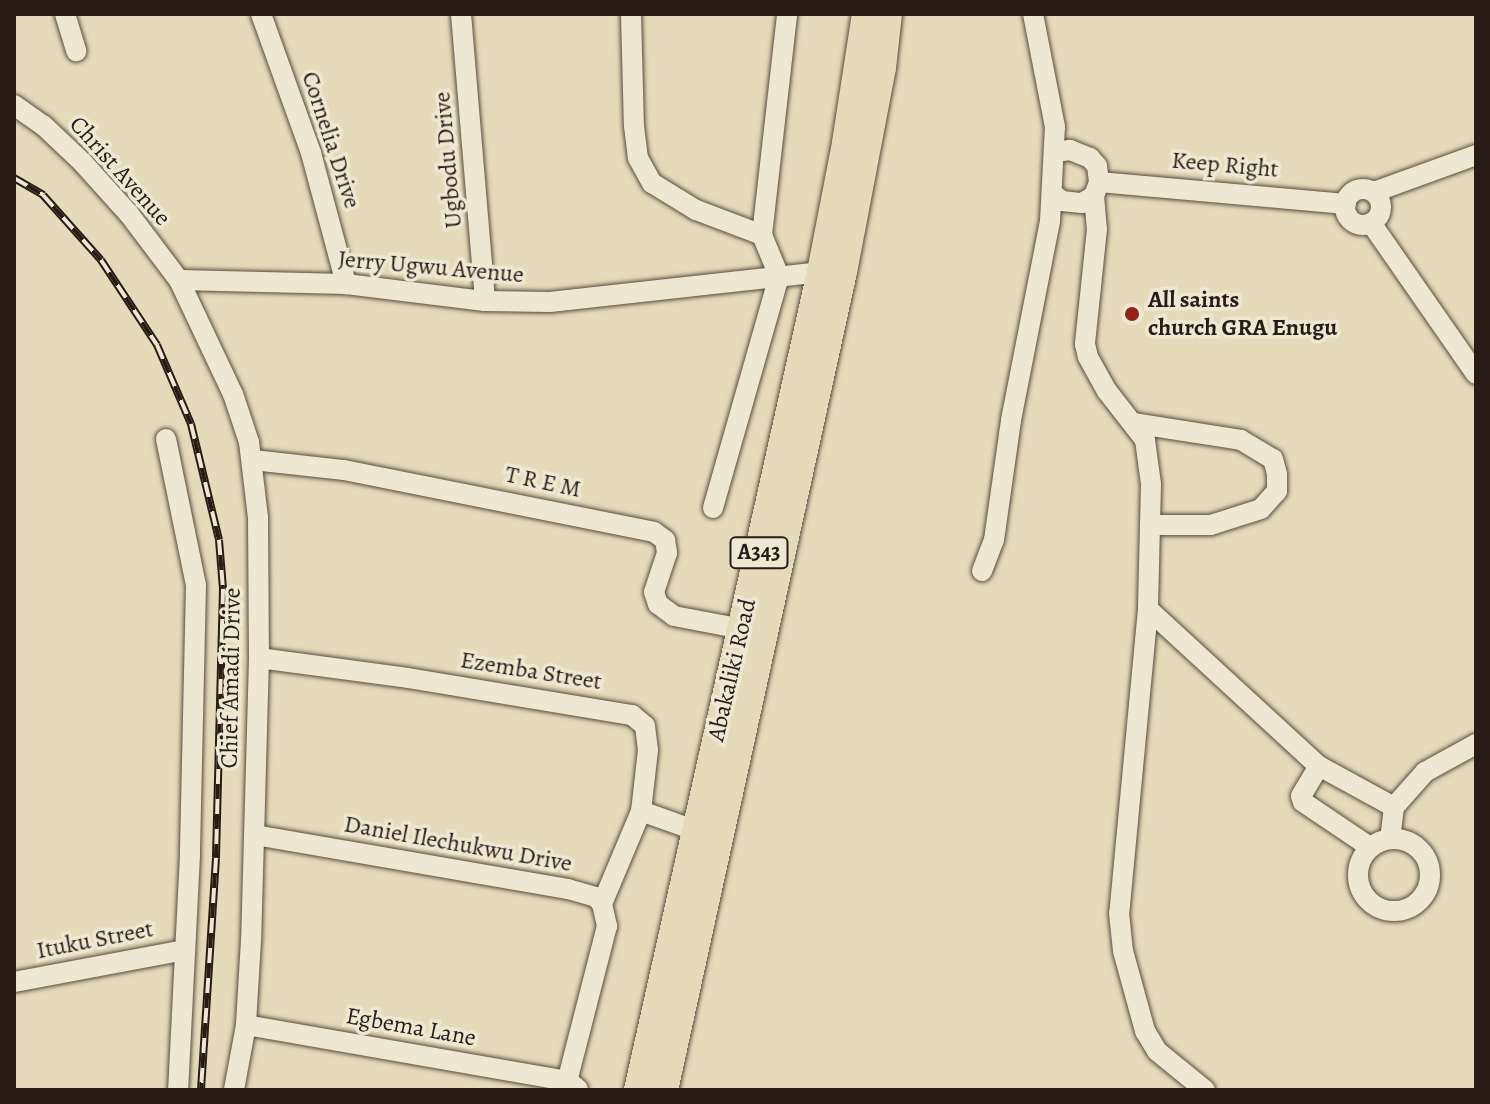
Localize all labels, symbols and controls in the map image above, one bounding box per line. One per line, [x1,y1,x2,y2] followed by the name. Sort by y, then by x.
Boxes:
[295,68,367,212] street label: Cornelia Drive
[428,90,468,230] street label: Ugbodu Drive
[63,110,177,232] street label: Christ Avenue
[1170,146,1280,184] street label: Keep Right
[337,245,525,289] street label: Jerry Ugwu Avenue
[1148,286,1337,342] place label: All saints church GRA Enugu
[1123,305,1141,323] marker: All saints church GRA Enugu
[503,460,583,504] street label: T R E M
[729,535,789,571] road number: A343
[215,587,247,769] street label: Chief Amadi Drive
[702,596,762,744] street label: Abakaliki Road
[458,646,604,696] street label: Ezemba Street
[342,810,574,878] street label: Daniel Ilechukwu Drive
[34,915,156,965] street label: Ituku Street
[344,1001,478,1053] street label: Egbema Lane

